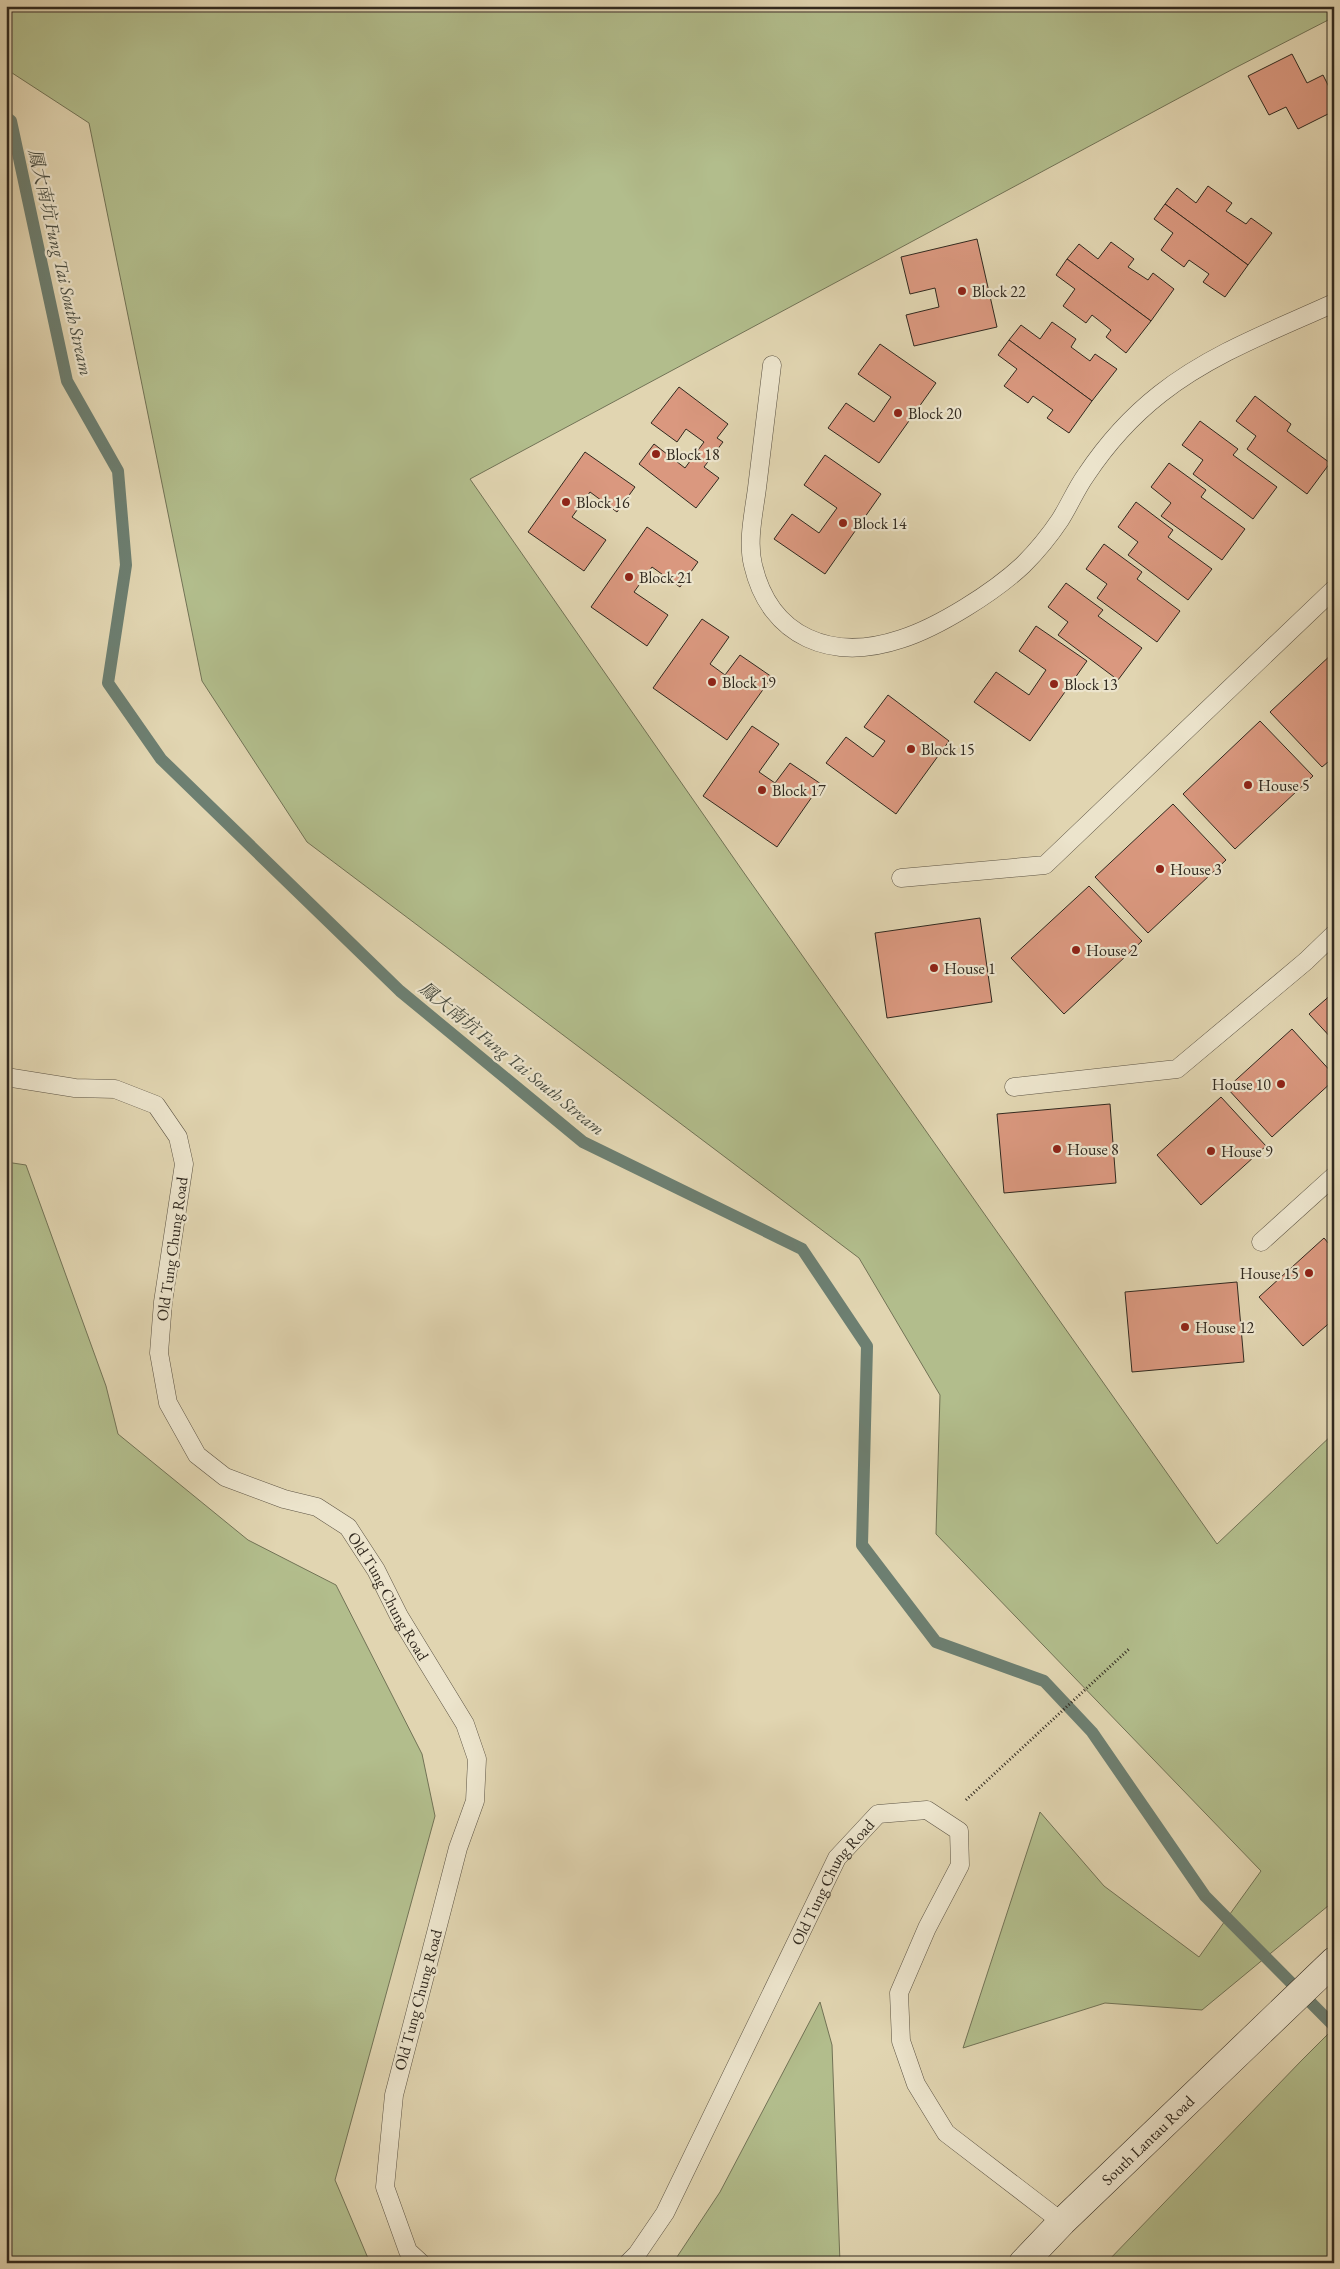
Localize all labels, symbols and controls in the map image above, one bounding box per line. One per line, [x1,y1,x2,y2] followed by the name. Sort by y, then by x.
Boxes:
[23,146,98,378] water label: 鳳大南坑 Fung Tai South Stream
[972,281,1026,302] place label: Block 22
[956,285,968,297] marker: Block 22
[908,403,962,424] place label: Block 20
[892,407,904,419] marker: Block 20
[666,444,720,465] place label: Block 18
[650,448,662,460] marker: Block 18
[576,492,630,513] place label: Block 16
[560,496,572,508] marker: Block 16
[853,513,907,534] place label: Block 14
[837,517,849,529] marker: Block 14
[639,567,693,588] place label: Block 21
[623,571,635,583] marker: Block 21
[722,672,776,693] place label: Block 19
[1064,674,1118,695] place label: Block 13
[706,676,718,688] marker: Block 19
[1048,678,1060,690] marker: Block 13
[921,739,975,760] place label: Block 15
[905,743,917,755] marker: Block 15
[1258,775,1310,796] place label: House 5
[1242,779,1254,791] marker: House 5
[772,780,826,801] place label: Block 17
[756,784,768,796] marker: Block 17
[1170,859,1222,880] place label: House 3
[1154,863,1166,875] marker: House 3
[1086,940,1138,961] place label: House 2
[1070,944,1082,956] marker: House 2
[944,958,996,979] place label: House 1
[928,962,940,974] marker: House 1
[414,976,610,1141] water label: 鳳大南坑 Fung Tai South Stream
[1212,1074,1271,1095] place label: House 10
[1275,1078,1287,1090] marker: House 10
[1067,1139,1119,1160] place label: House 8
[1221,1141,1273,1162] place label: House 9
[1051,1143,1063,1155] marker: House 8
[1205,1145,1217,1157] marker: House 9
[151,1175,193,1322] street label: Old Tung Chung Road
[1240,1263,1299,1284] place label: House 15
[1303,1267,1315,1279] marker: House 15
[1195,1317,1255,1338] place label: House 12
[1179,1321,1191,1333] marker: House 12
[343,1527,435,1665] street label: Old Tung Chung Road
[786,1814,879,1949] street label: Old Tung Chung Road
[389,1926,447,2073] street label: Old Tung Chung Road
[1096,2090,1199,2190] street label: South Lantau Road

